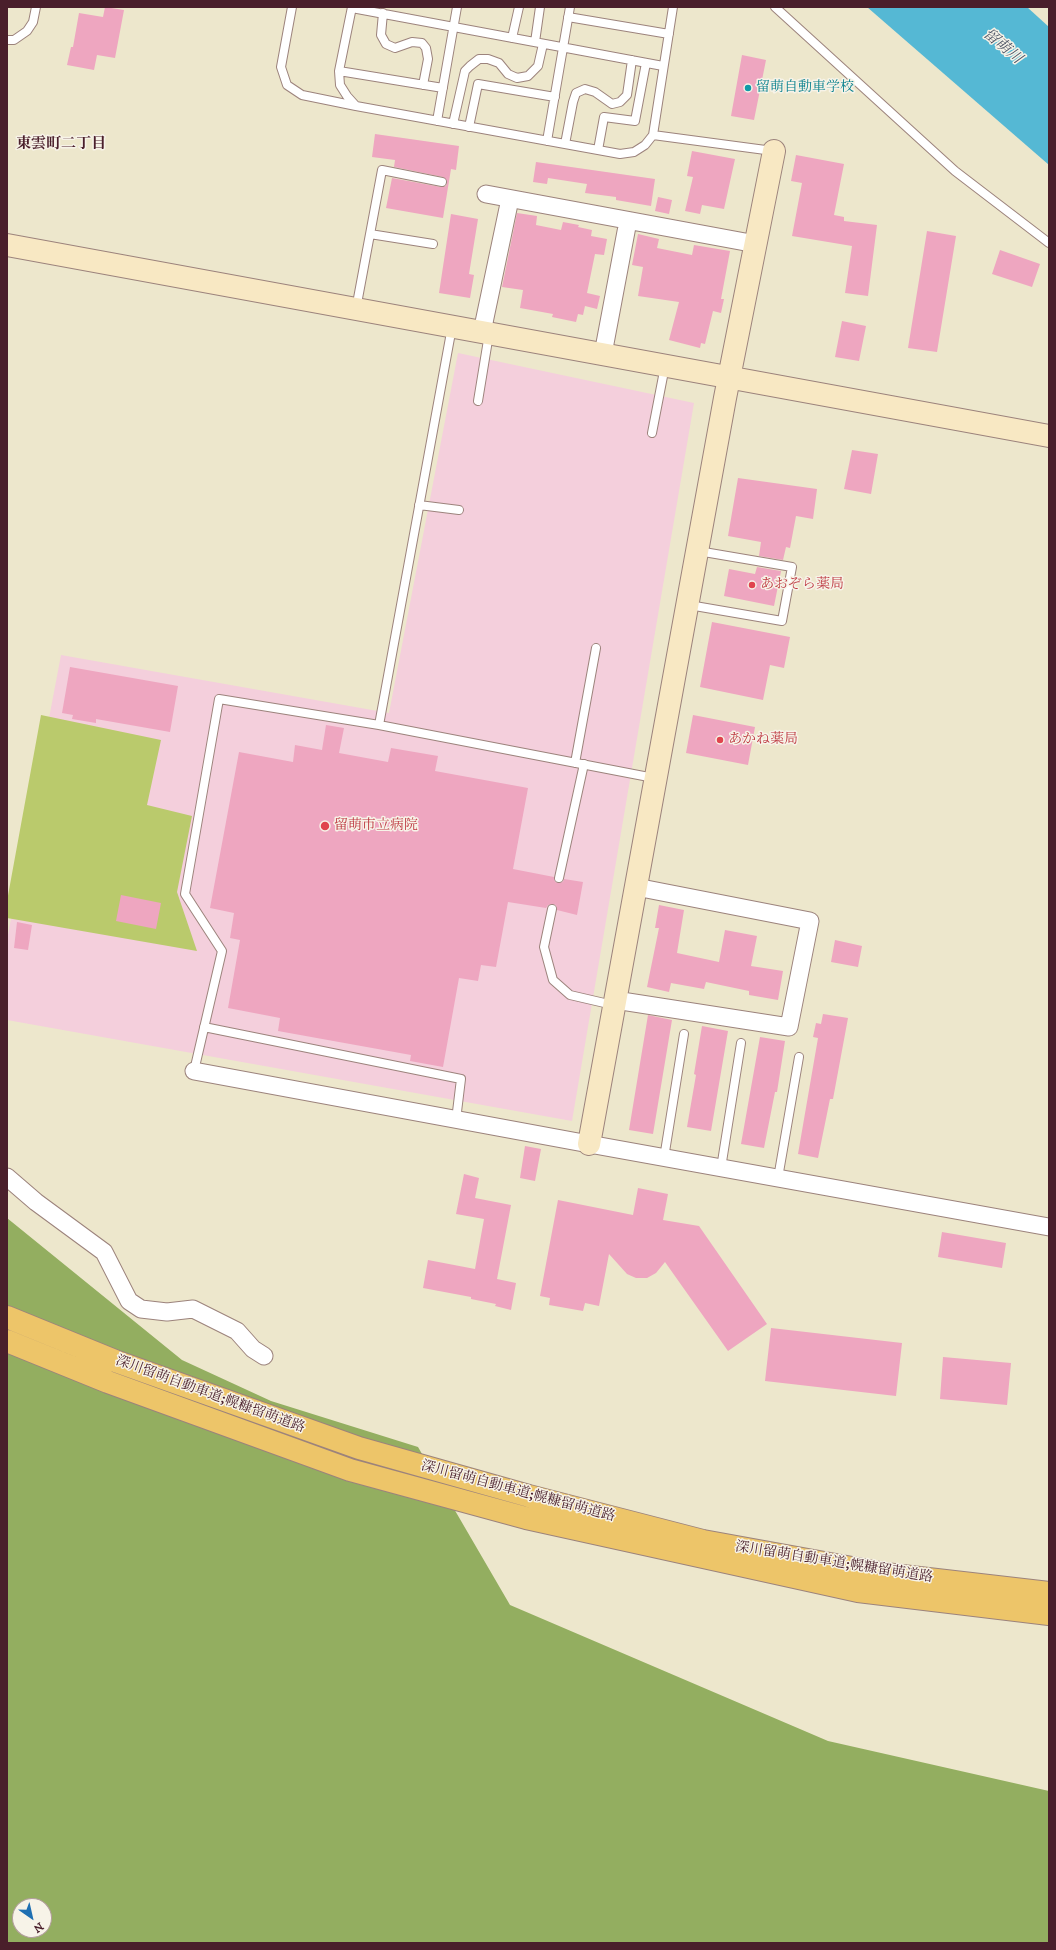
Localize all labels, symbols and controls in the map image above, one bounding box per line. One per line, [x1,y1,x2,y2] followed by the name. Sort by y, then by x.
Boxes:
[979,26,1025,68] water label: 留萌川
[756,80,854,96] place label: 留萌自動車学校
[743,83,753,93] marker: 留萌自動車学校
[16,136,106,154] district label: 東雲町二丁目
[760,577,844,593] place label: あおぞら薬局
[747,580,757,590] marker: あおぞら薬局
[728,732,798,748] place label: あかね薬局
[715,735,725,745] marker: あかね薬局
[334,818,418,834] place label: 留萌市立病院
[319,820,331,832] marker: 留萌市立病院
[113,1353,307,1437] street label: 深川留萌自動車道;幌糠留萌道路
[419,1458,617,1526] street label: 深川留萌自動車道;幌糠留萌道路
[734,1539,934,1587] street label: 深川留萌自動車道;幌糠留萌道路
[12,1898,52,1938] north arrow
[30,1919,46,1935] text: N

